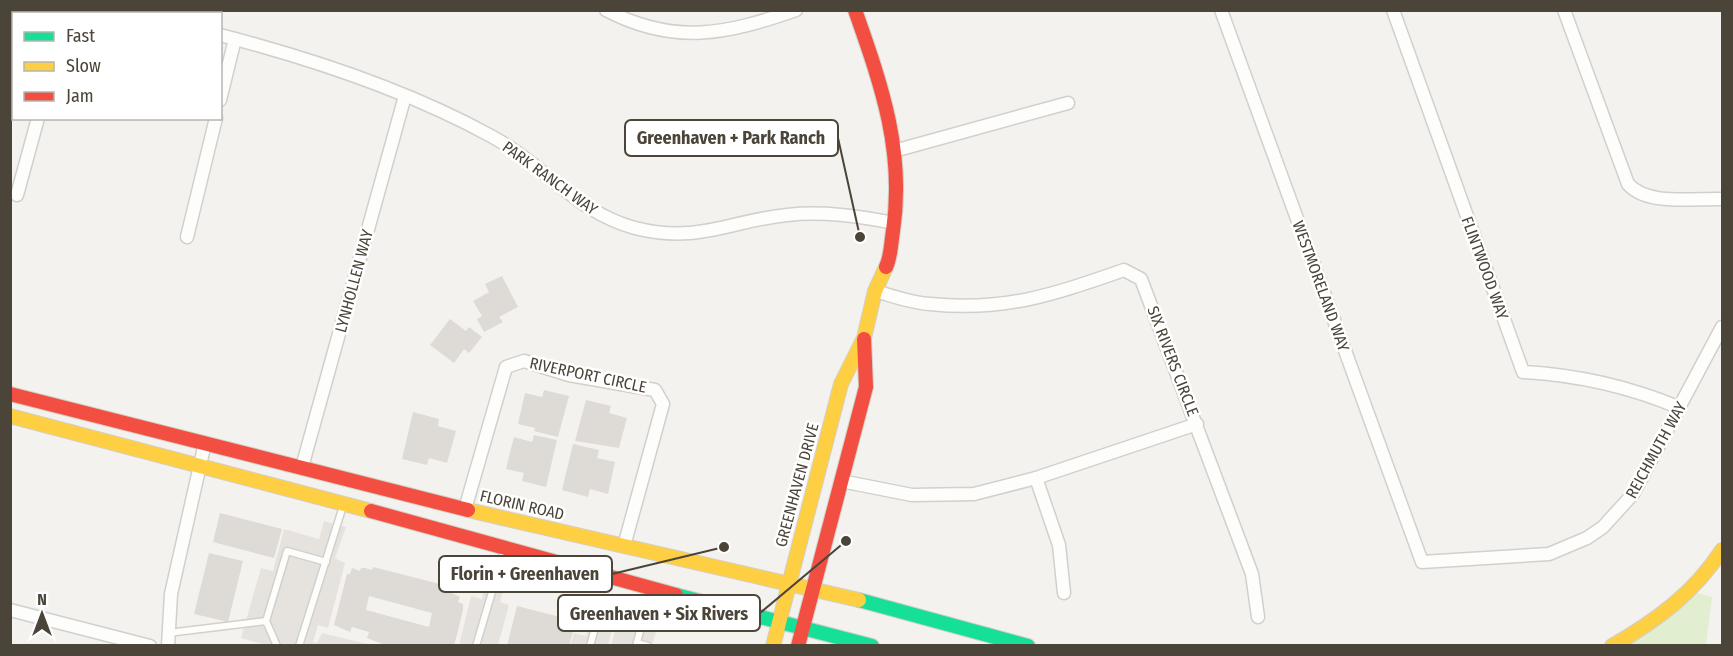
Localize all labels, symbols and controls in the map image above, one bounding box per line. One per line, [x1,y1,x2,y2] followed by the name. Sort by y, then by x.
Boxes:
[12,12,222,120] legend
[66,25,95,47] text: Fast
[66,55,101,77] text: Slow
[66,85,94,107] text: Jam
[625,120,838,156] callout: Greenhaven + Park Ranch
[637,127,825,149] text: Greenhaven + Park Ranch
[499,137,601,219] street label: PARK RANCH WAY
[1458,214,1512,322] street label: FLINTWOOD WAY
[1289,218,1353,354] street label: WESTMORELAND WAY
[331,227,377,335] street label: LYNHOLLEN WAY
[1143,303,1203,419] street label: SIX RIVERS CIRCLE
[528,353,648,397] street label: RIVERPORT CIRCLE
[1622,398,1690,502] street label: REICHMUTH WAY
[771,421,823,549] street label: GREENHAVEN DRIVE
[478,486,566,524] street label: FLORIN ROAD
[439,556,612,592] callout: Florin + Greenhaven
[451,563,599,585] text: Florin + Greenhaven
[12,584,72,644] north arrow
[37,590,47,609] text: N
[558,595,760,631] callout: Greenhaven + Six Rivers
[570,603,748,625] text: Greenhaven + Six Rivers

